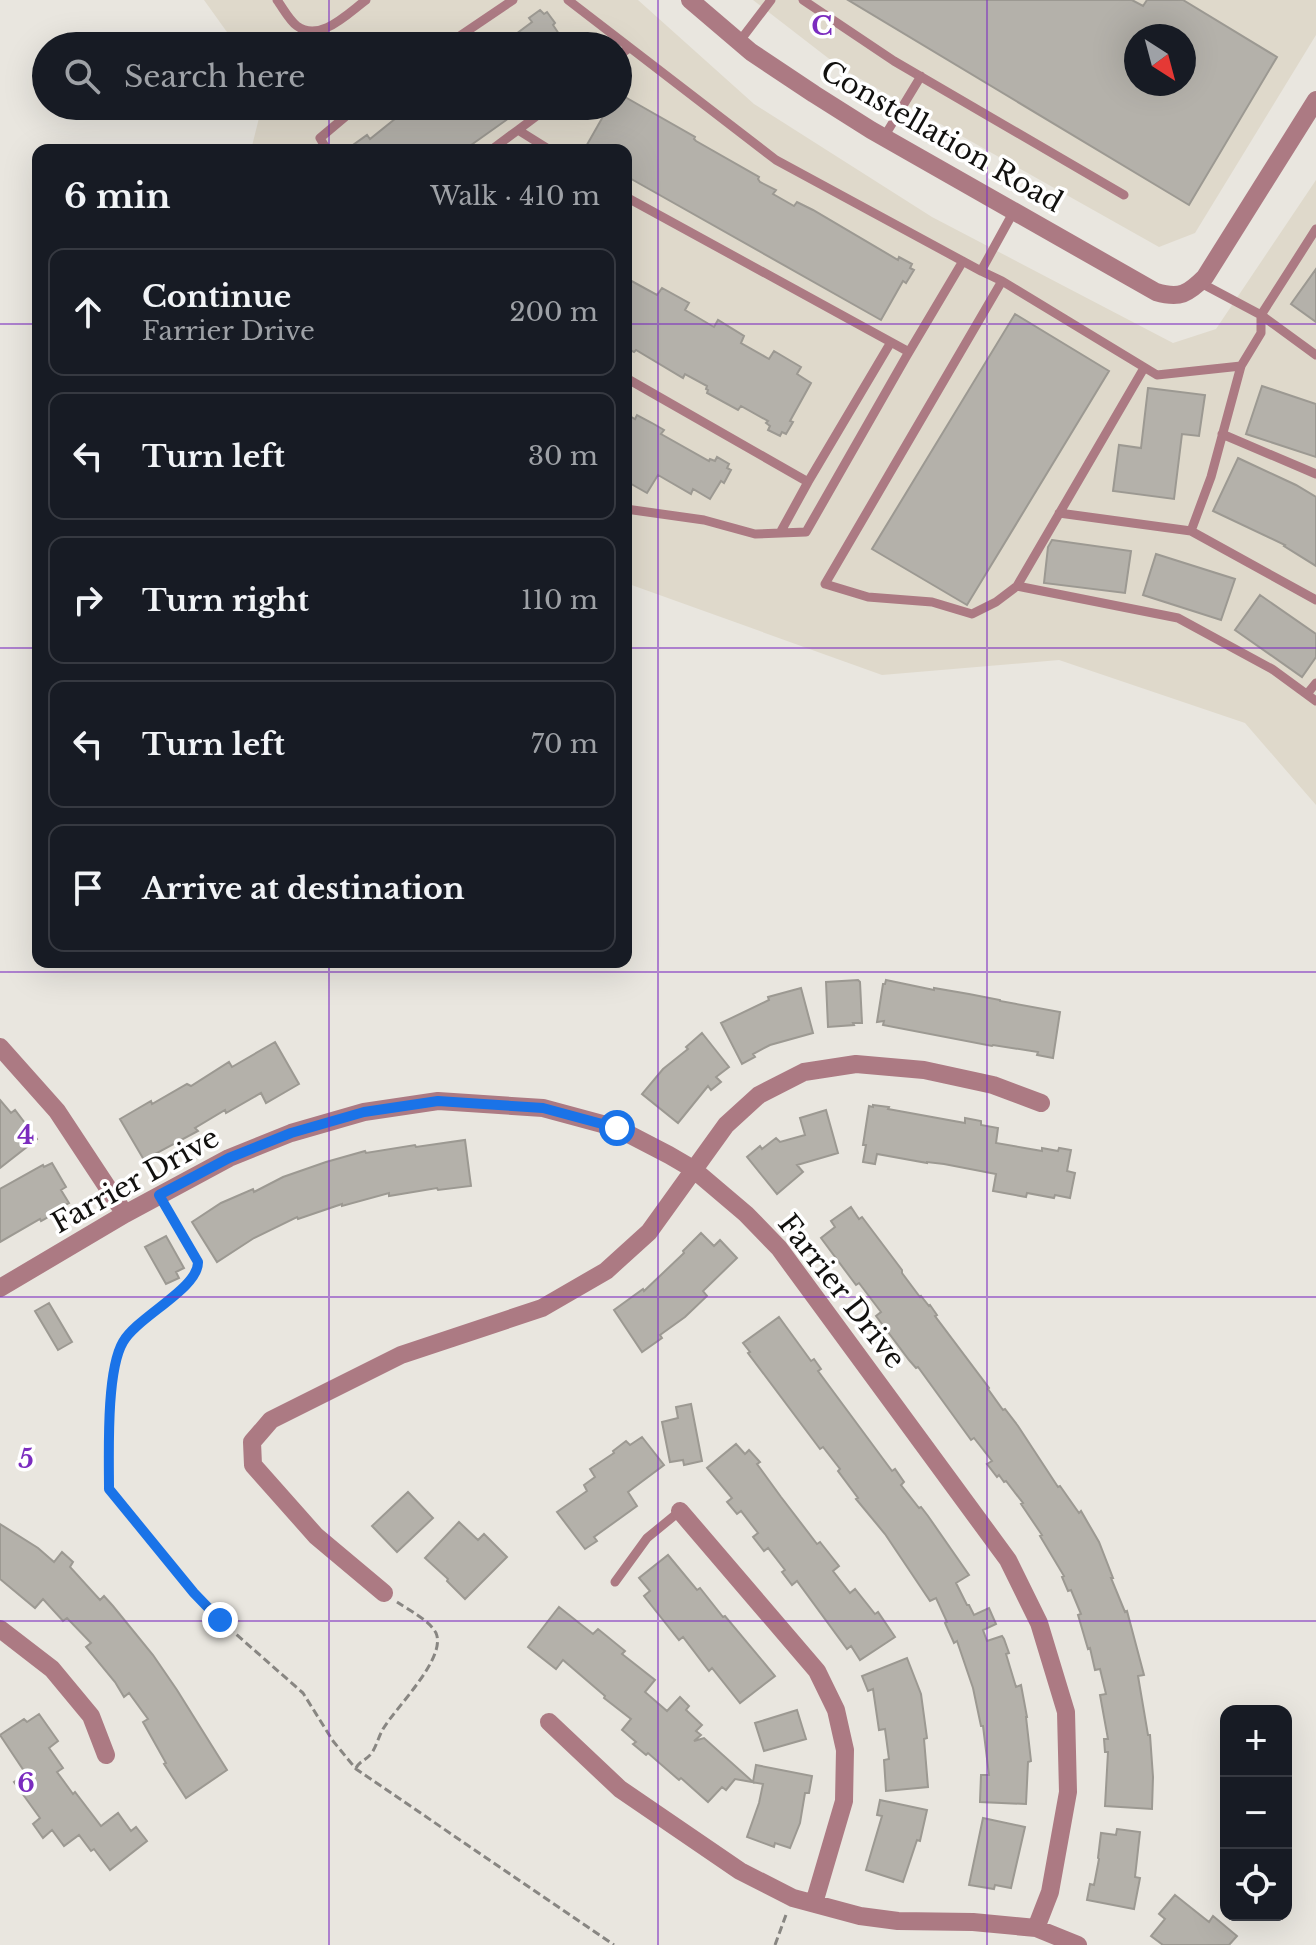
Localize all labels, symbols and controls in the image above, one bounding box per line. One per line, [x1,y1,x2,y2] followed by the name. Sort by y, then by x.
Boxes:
[811,10,833,42] text: C
[1124,24,1196,96] north arrow
[32,32,632,120] search box
[815,53,1069,220] street label: Constellation Road
[60,54,104,98] icon: search
[124,58,305,95] text: Search here
[64,175,171,217] text: 6 min
[430,180,600,212] text: Walk · 410 m
[142,278,291,315] text: Continue
[66,290,110,334] icon: ahead
[509,296,598,328] text: 200 m
[142,315,315,347] text: Farrier Drive
[66,434,110,478] icon: left
[142,438,285,475] text: Turn left
[528,440,598,472] text: 30 m
[66,578,110,622] icon: right
[142,582,309,619] text: Turn right
[521,584,598,616] text: 110 m
[66,722,110,766] icon: left
[142,726,285,763] text: Turn left
[531,728,598,760] text: 70 m
[66,866,110,910] icon: arrive
[142,870,465,907] text: Arrive at destination
[599,1110,635,1146] route start
[17,1119,35,1151] text: 4
[45,1120,225,1241] street label: Farrier Drive
[770,1207,913,1375] street label: Farrier Drive
[18,1443,34,1475] text: 5
[202,1602,238,1638] route end
[1220,1705,1292,1921] map controls
[1220,1705,1292,1777] button: +
[17,1767,35,1799] text: 6
[1220,1777,1292,1849] button: −
[1220,1849,1292,1921] button: locate

